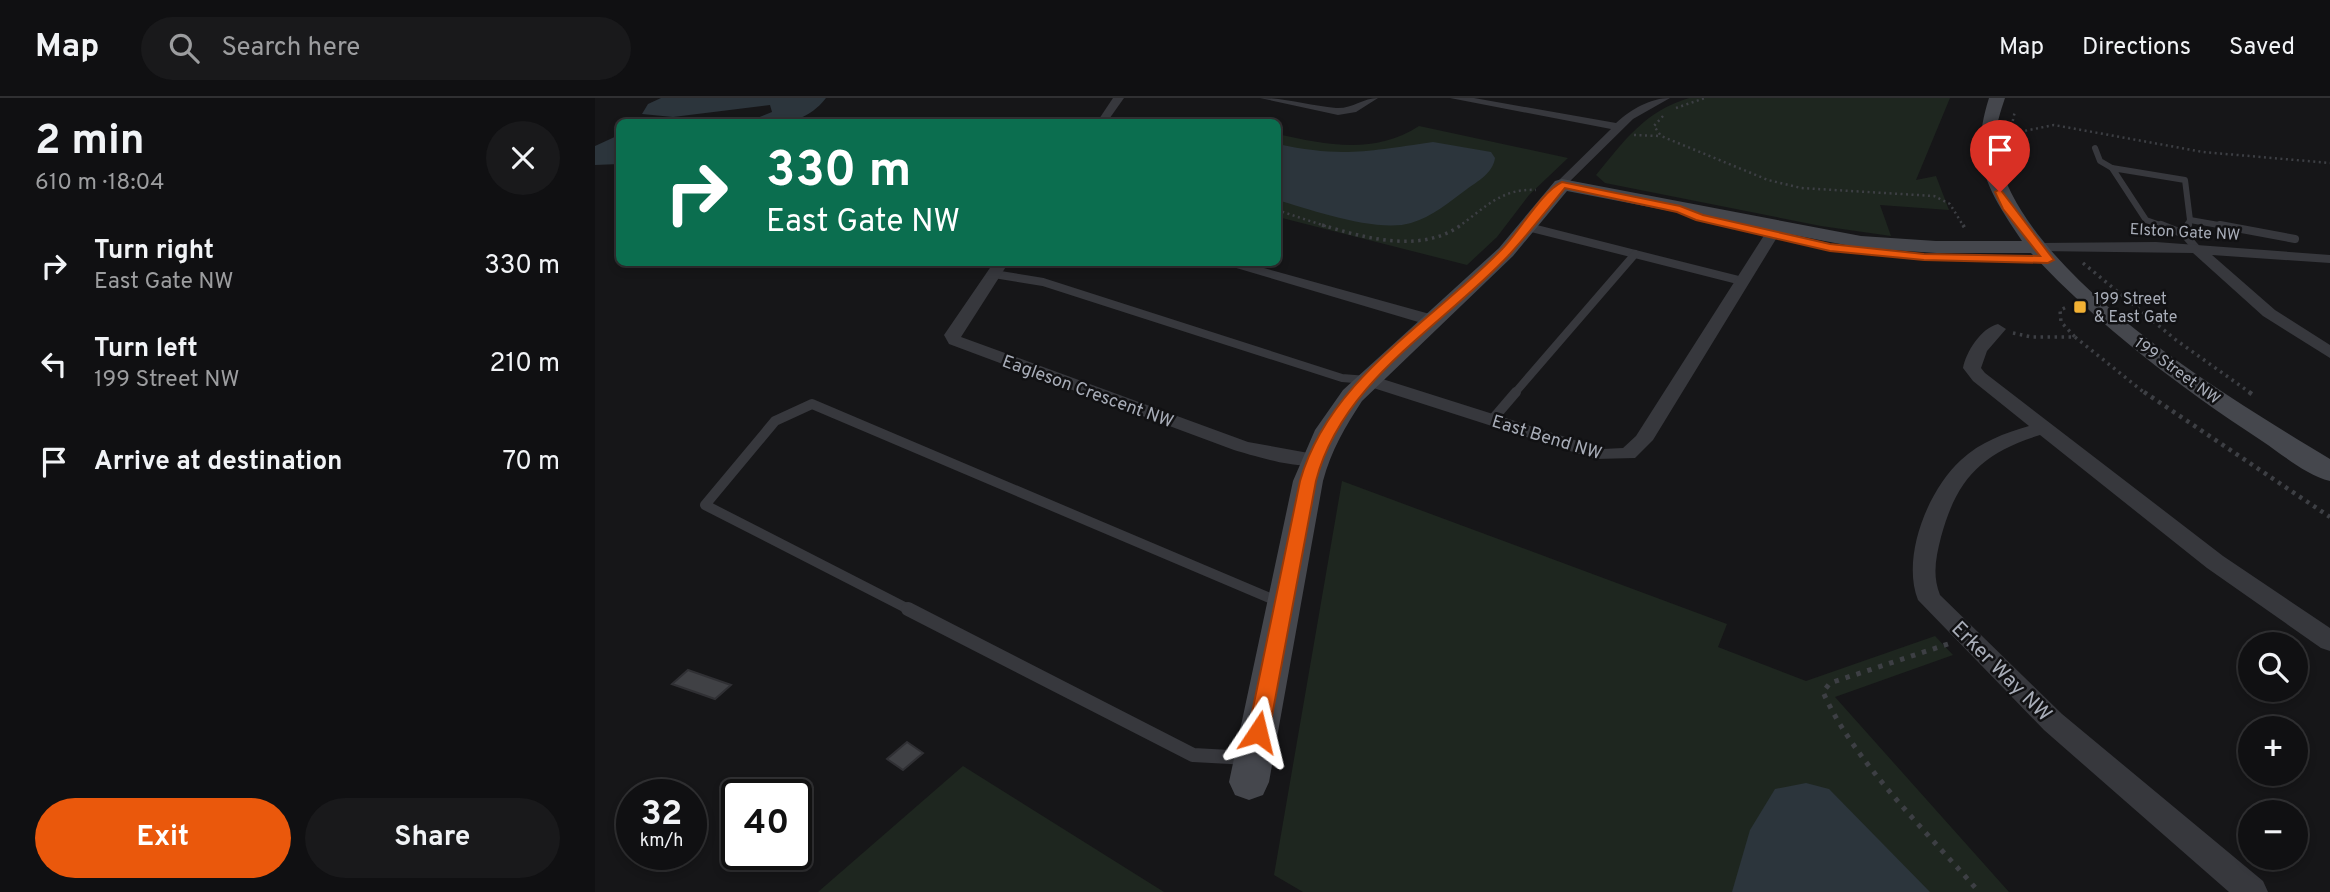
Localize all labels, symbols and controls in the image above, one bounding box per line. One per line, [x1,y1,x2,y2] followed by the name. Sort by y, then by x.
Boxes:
[141,17,631,80] search box
[35,27,99,69] text: Map
[165,29,203,67] icon: search
[221,32,360,65] text: Search here
[1999,33,2044,63] text: Map
[2082,33,2191,63] text: Directions
[2229,33,2295,63] text: Saved
[35,116,145,169] text: 2 min
[1970,120,2030,192] pin
[486,121,560,195] button: close
[1981,131,2019,169] icon: arrive
[766,142,911,204] text: 330 m
[651,147,742,238] icon: right
[35,169,165,198] text: 610 m · 18:04
[766,203,960,243] text: East Gate NW
[2129,220,2241,246] street label: Elston Gate NW
[94,235,214,268] text: Turn right
[35,247,73,285] icon: right
[484,250,560,283] text: 330 m
[94,268,234,297] text: East Gate NW
[2094,290,2177,328] place label: 199 Street & East Gate
[2072,299,2088,315] marker: 199 Street & East Gate
[94,333,198,366] text: Turn left
[2130,334,2224,409] street label: 199 Street NW
[35,345,73,383] icon: left
[490,348,560,381] text: 210 m
[999,351,1176,434] street label: Eagleson Crescent NW
[94,366,240,395] text: 199 Street NW
[1489,411,1604,466] street label: East Bend NW
[35,443,73,481] icon: arrive
[94,446,342,479] text: Arrive at destination
[502,446,560,479] text: 70 m
[1945,616,2057,728] street label: Erker Way NW
[2238,632,2308,870] map controls
[2238,632,2308,702] button: search
[1221,695,1295,769] position arrow
[2238,716,2308,786] button: +
[721,779,812,870] speed limit sign: 40
[641,793,682,837] text: 32
[35,798,291,878] button: Exit
[305,798,560,878] button: Share
[2238,800,2308,870] button: −
[640,830,683,853] text: km/h

